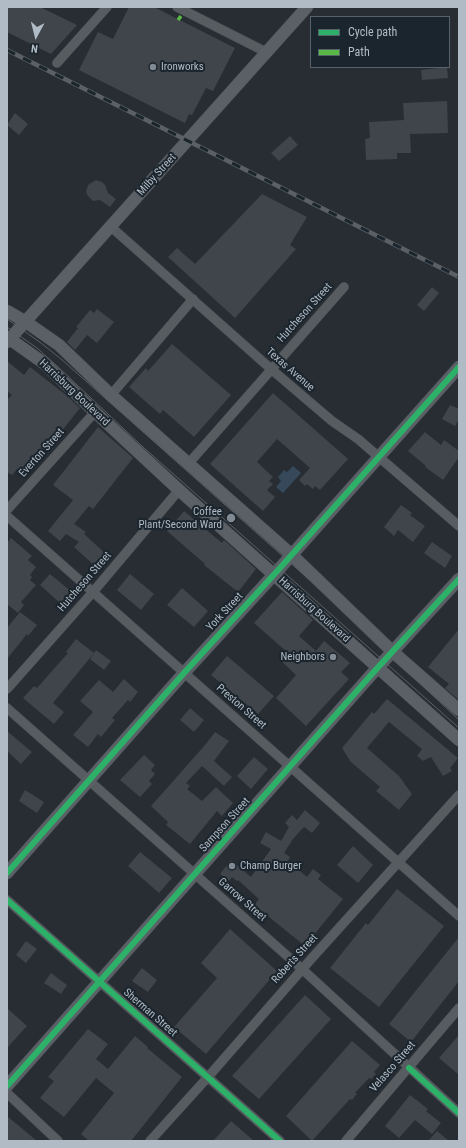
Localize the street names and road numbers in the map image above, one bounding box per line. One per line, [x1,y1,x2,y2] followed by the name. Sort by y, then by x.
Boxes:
[135,151,179,199] street label: Milby Street
[275,281,335,345] street label: Hutcheson Street
[263,345,317,395] street label: Texas Avenue
[36,357,112,429] street label: Harrisburg Boulevard
[17,426,67,480] street label: Everton Street
[55,549,115,615] street label: Hutcheson Street
[276,575,352,645] street label: Harrisburg Boulevard
[204,590,246,634] street label: York Street
[213,682,269,732] street label: Preston Street
[197,795,253,855] street label: Sampson Street
[215,876,269,924] street label: Garrow Street
[269,931,321,987] street label: Roberts Street
[120,986,180,1040] street label: Sherman Street
[367,1039,419,1095] street label: Velasco Street

